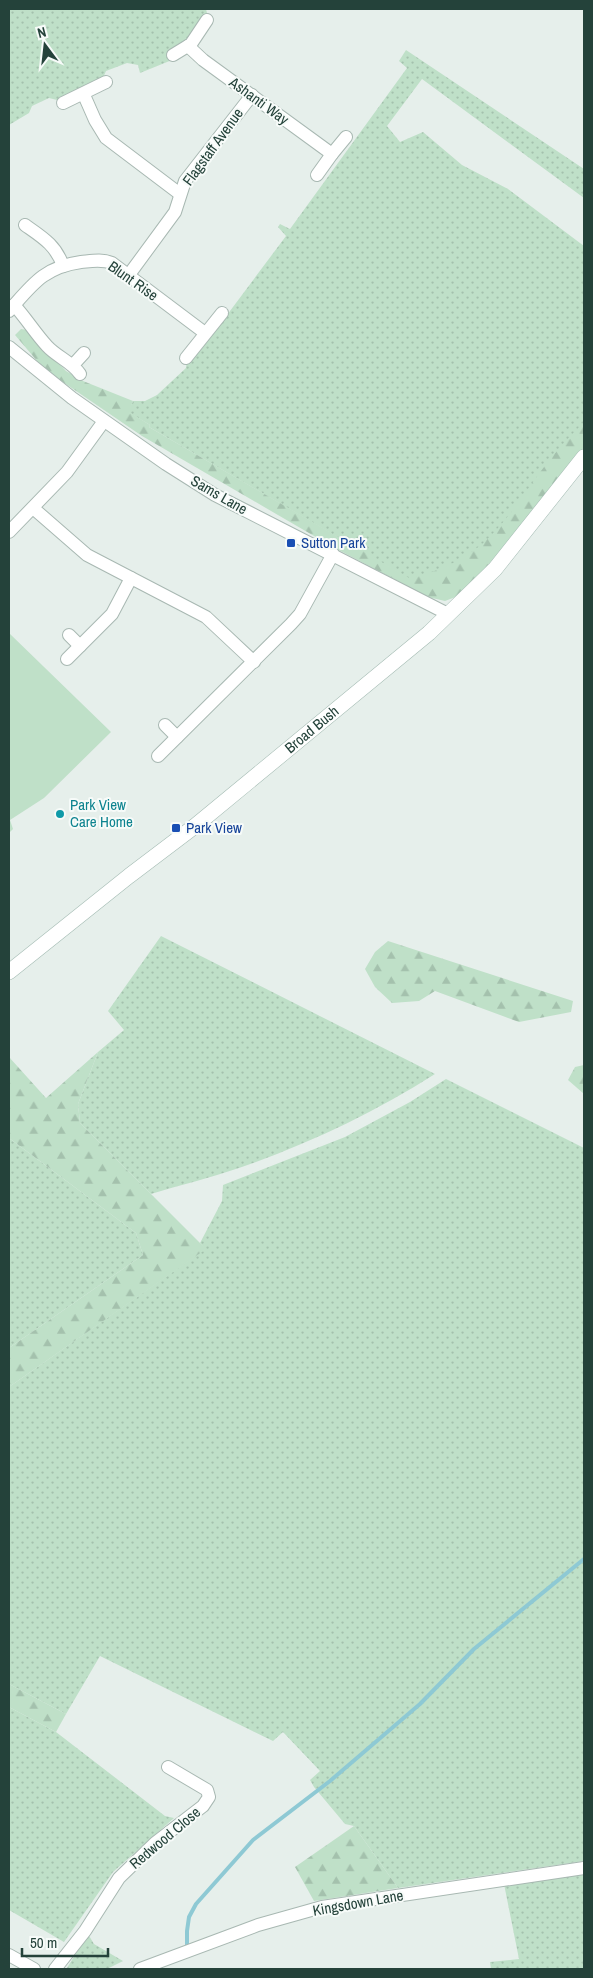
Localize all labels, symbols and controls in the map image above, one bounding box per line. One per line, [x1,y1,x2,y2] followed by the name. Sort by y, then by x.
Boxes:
[20,20,70,70] north arrow
[35,23,48,42] text: N
[224,71,294,130] street label: Ashanti Way
[177,104,248,190] street label: Flagstaff Avenue
[104,256,163,306] street label: Blunt Rise
[187,470,252,519] street label: Sams Lane
[301,532,366,553] place label: Sutton Park
[285,537,297,549] marker: Sutton Park
[280,701,343,758] street label: Broad Bush
[70,794,133,832] place label: Park View Care Home
[54,808,66,820] marker: Park View Care Home
[186,817,242,838] place label: Park View
[170,822,182,834] marker: Park View
[125,1802,205,1874] street label: Redwood Close
[311,1884,405,1921] street label: Kingsdown Lane
[22,1926,109,1958] scale bar
[30,1932,57,1953] text: 50 m

